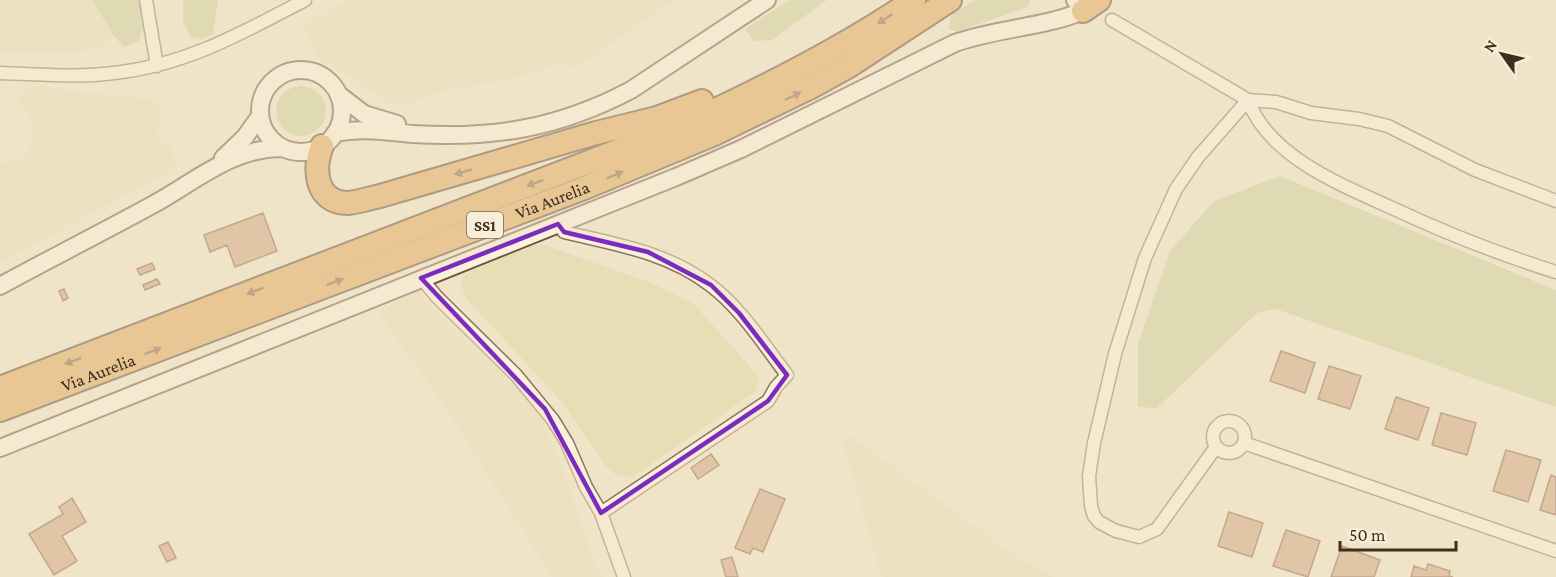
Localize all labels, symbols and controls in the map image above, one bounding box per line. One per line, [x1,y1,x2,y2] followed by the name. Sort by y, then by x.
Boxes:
[877,14,893,25] one-way arrow
[1472,24,1532,84] north arrow
[1480,37,1500,55] text: N
[785,91,802,100] one-way arrow
[454,168,472,177] one-way arrow
[606,170,624,179] one-way arrow
[513,177,593,223] street label: Via Aurelia
[526,179,544,189] one-way arrow
[467,212,503,238] road number: SS1
[326,277,344,286] one-way arrow
[246,287,264,296] one-way arrow
[144,346,162,356] one-way arrow
[58,350,138,396] street label: Via Aurelia
[64,357,82,366] one-way arrow
[1340,514,1456,552] scale bar
[1349,525,1386,545] text: 50 m

